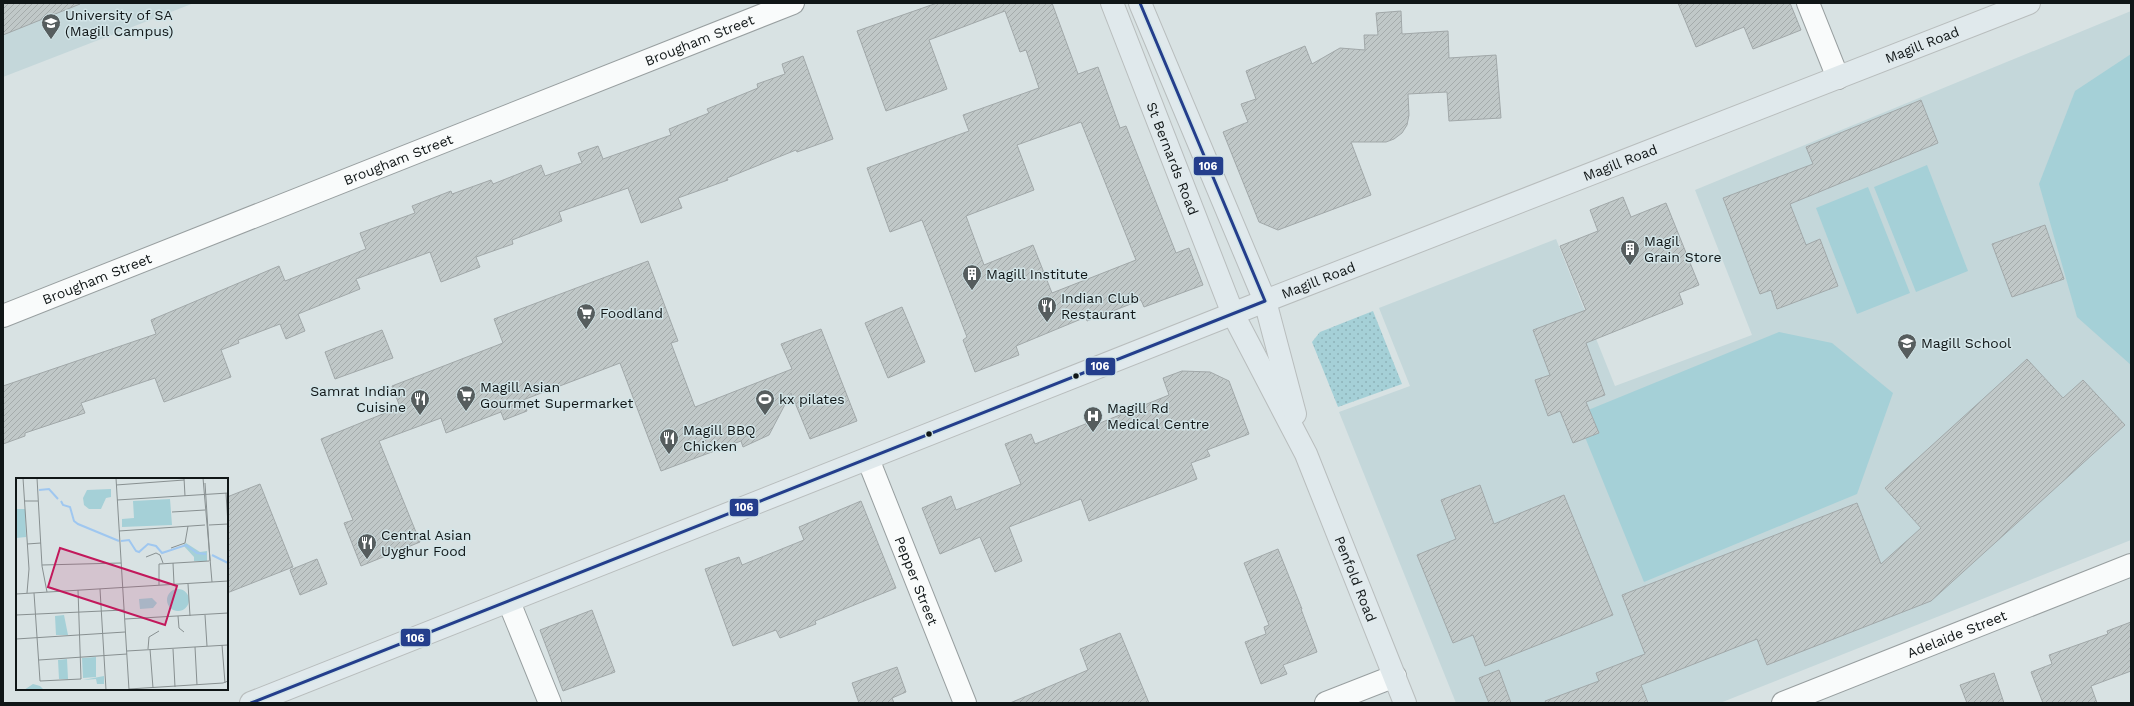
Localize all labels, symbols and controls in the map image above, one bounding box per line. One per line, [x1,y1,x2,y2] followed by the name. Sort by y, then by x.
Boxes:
[65,7,174,39] place label: University of SA (Magill Campus)
[642,11,756,69] street label: Brougham Street
[40,12,62,40] school or university icon: University of SA (Magill Campus)
[1883,23,1961,66] street label: Magill Road
[1143,100,1202,217] street label: St Bernards Road
[341,131,455,188] street label: Brougham Street
[1581,141,1659,184] street label: Magill Road
[1193,156,1224,176] line badge: 106
[1199,160,1218,173] text: 106
[1644,233,1722,265] place label: Magil Grain Store
[1619,238,1641,266] building icon: Magil Grain Store
[40,250,154,308] street label: Brougham Street
[1279,259,1358,302] street label: Magill Road
[961,263,983,291] building icon: Magill Institute
[986,266,1088,282] place label: Magill Institute
[1061,290,1139,322] place label: Indian Club Restaurant
[1036,295,1058,323] restaurant icon: Indian Club Restaurant
[575,302,597,330] supermarket icon: Foodland
[600,305,663,321] place label: Foodland
[1896,332,1918,360] school or university icon: Magill School
[1921,335,2012,351] place label: Magill School
[1085,357,1116,376] line badge: 106
[1091,360,1110,373] text: 106
[1071,371,1081,381] unlabelled marker
[480,379,633,411] place label: Magill Asian Gourmet Supermarket
[310,383,406,415] place label: Samrat Indian Cuisine
[455,384,477,412] supermarket icon: Magill Asian Gourmet Supermarket
[409,388,431,416] restaurant icon: Samrat Indian Cuisine
[754,388,776,416] sports icon: kx pilates
[779,391,845,407] place label: kx pilates
[1107,400,1209,432] place label: Magill Rd Medical Centre
[1082,405,1104,433] hospital icon: Magill Rd Medical Centre
[683,422,756,454] place label: Magill BBQ Chicken
[658,427,680,455] restaurant icon: Magill BBQ Chicken
[924,429,934,439] unlabelled marker
[16,478,228,690] inset map
[729,498,759,517] line badge: 106
[735,501,754,514] text: 106
[381,527,471,559] place label: Central Asian Uyghur Food
[356,532,378,560] restaurant icon: Central Asian Uyghur Food
[892,534,941,628] street label: Pepper Street
[1331,534,1380,624] street label: Penfold Road
[1905,607,2009,661] street label: Adelaide Street
[400,628,431,647] line badge: 106
[406,632,425,645] text: 106

